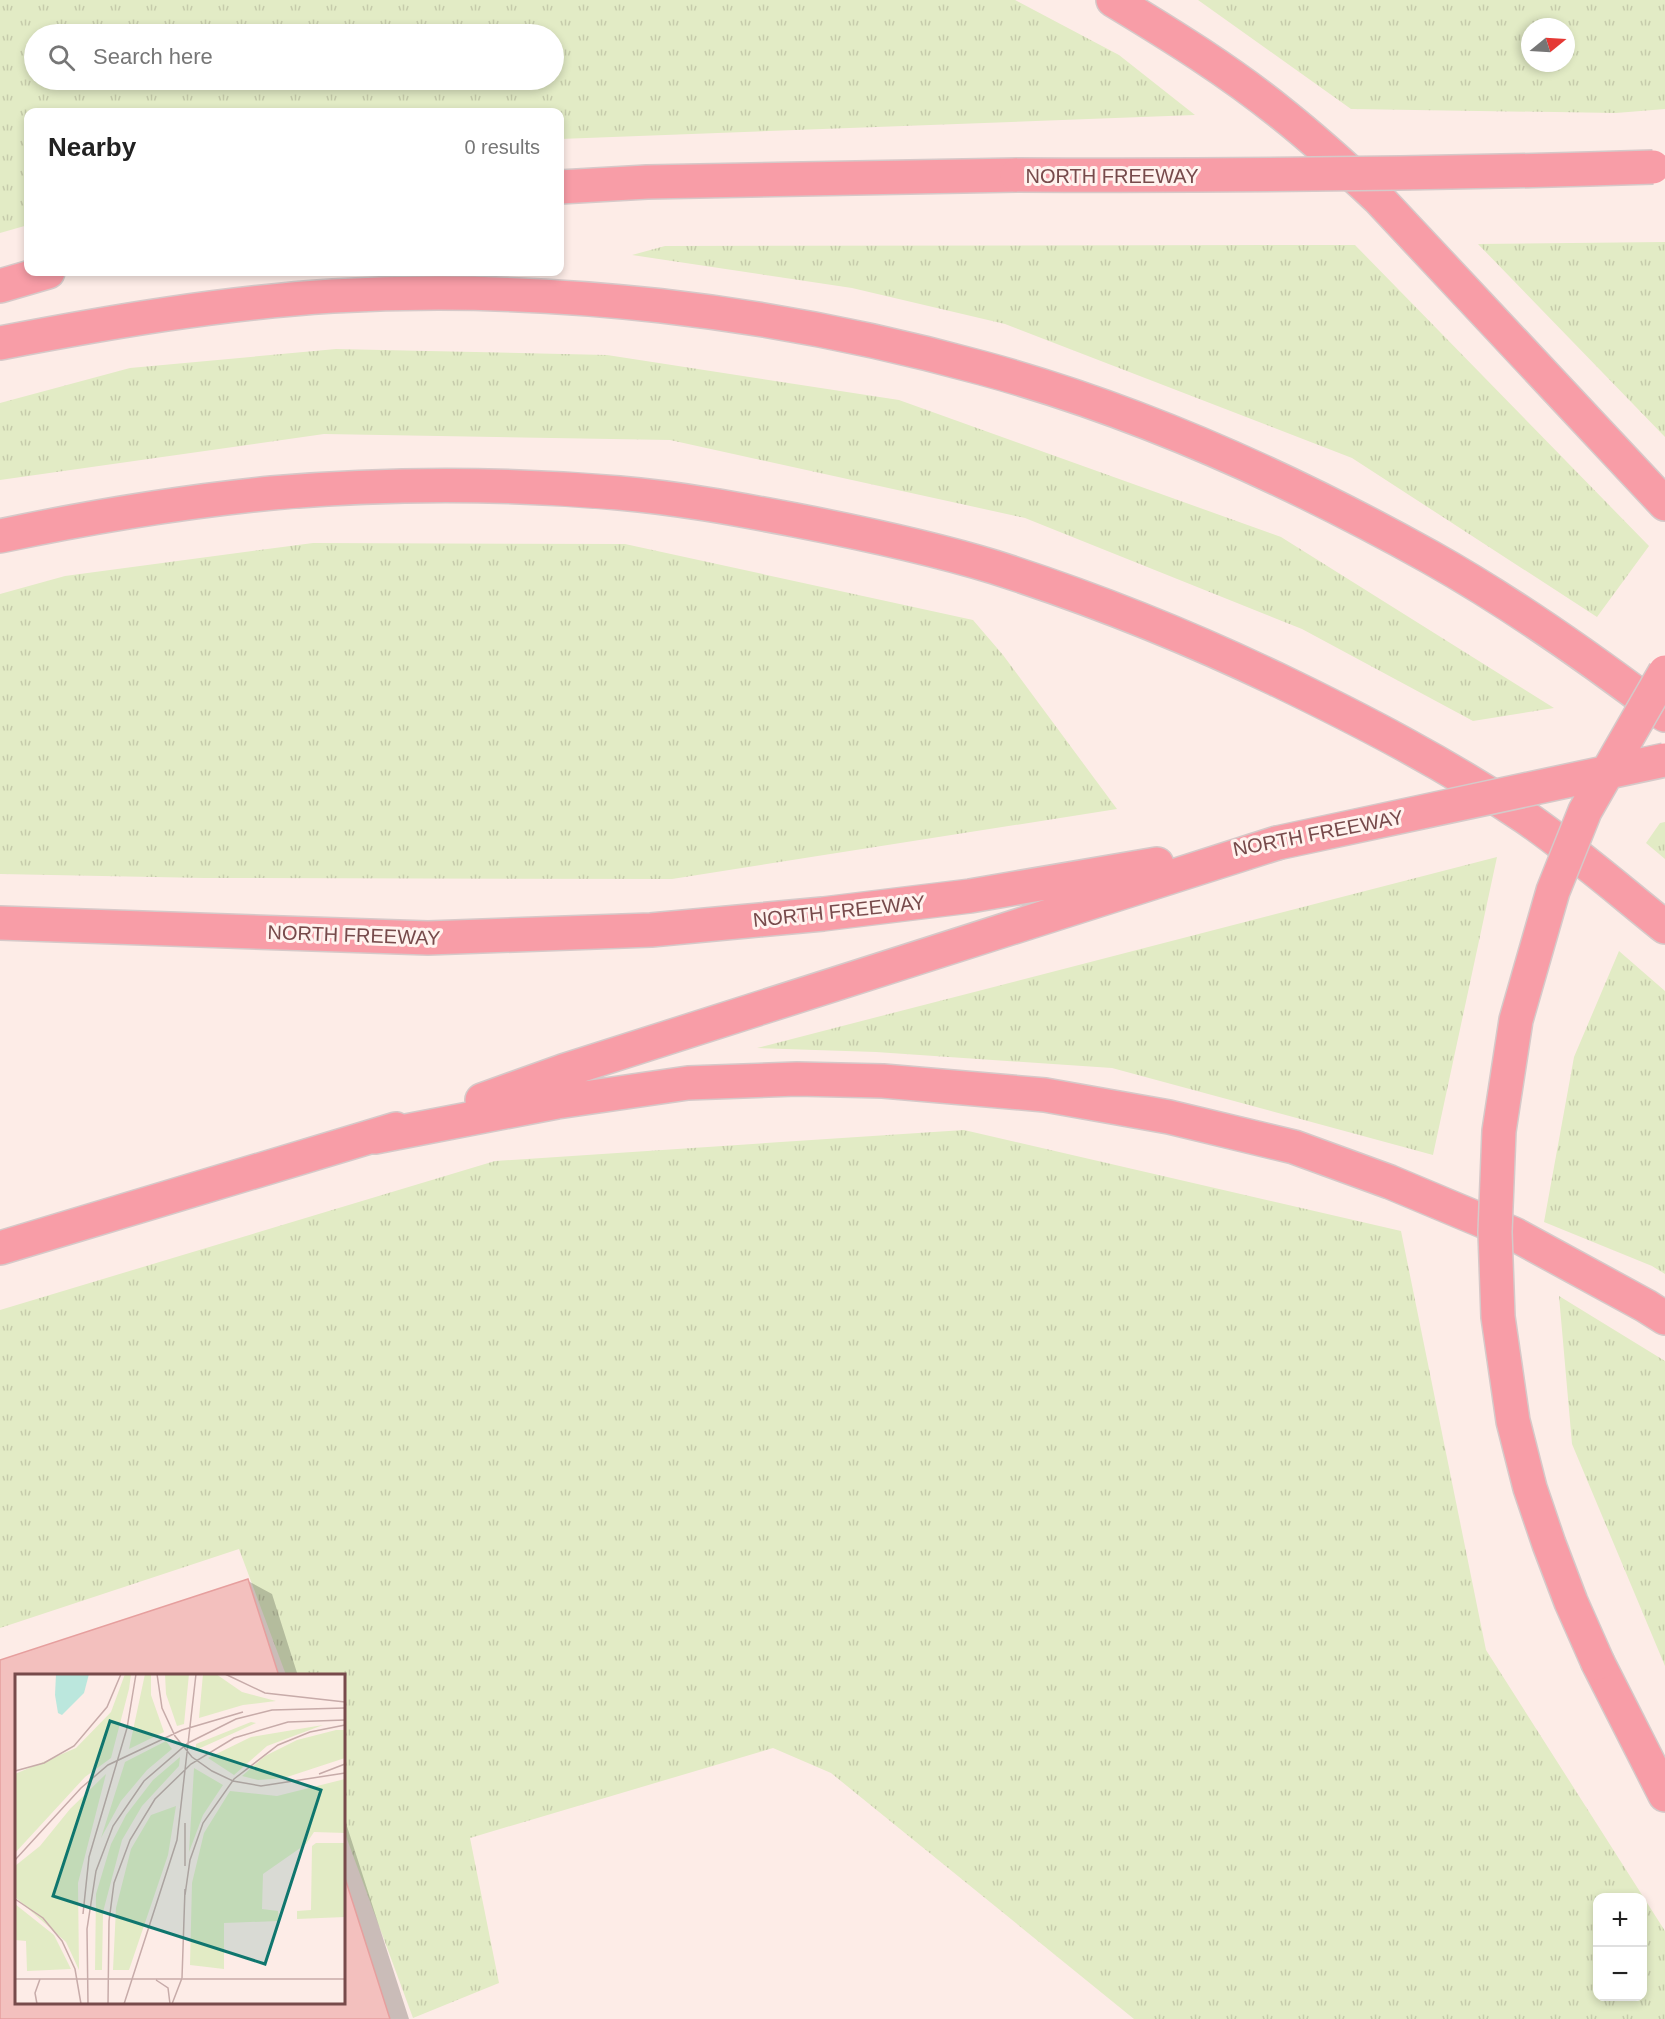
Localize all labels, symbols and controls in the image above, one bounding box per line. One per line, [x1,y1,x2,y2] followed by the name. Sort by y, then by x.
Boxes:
[1521,18,1575,72] north arrow
[24,24,564,90] search box
[45,41,78,74] icon: search
[93,44,213,69] text: Search here
[48,132,136,162] text: Nearby
[464,136,540,158] text: 0 results
[1026,165,1198,187] street label: NORTH FREEWAY
[1231,806,1405,860] street label: NORTH FREEWAY
[752,891,926,931] street label: NORTH FREEWAY
[267,921,441,949] street label: NORTH FREEWAY
[15,1674,345,2004] inset map
[1593,1893,1647,2001] map controls
[1593,1893,1647,1947] button: +
[1593,1947,1647,2001] button: −

